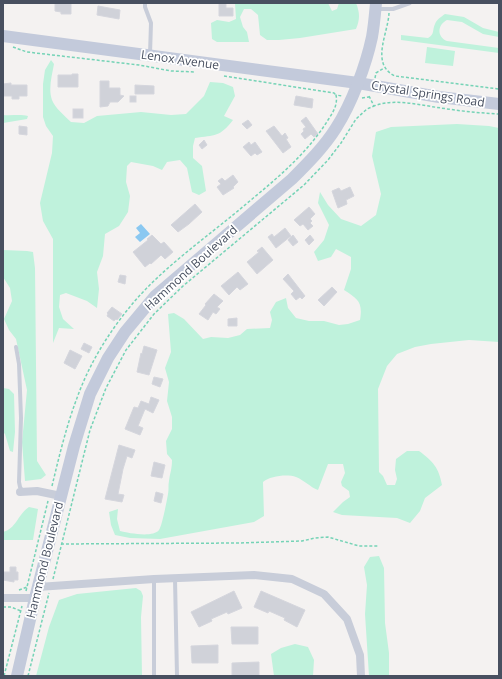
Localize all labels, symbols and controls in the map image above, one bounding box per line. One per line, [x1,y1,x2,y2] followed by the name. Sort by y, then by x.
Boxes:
[140,46,221,73] street label: Lenox Avenue
[370,76,486,111] street label: Crystal Springs Road
[140,221,241,314] street label: Hammond Boulevard
[22,500,67,620] street label: Hammond Boulevard

